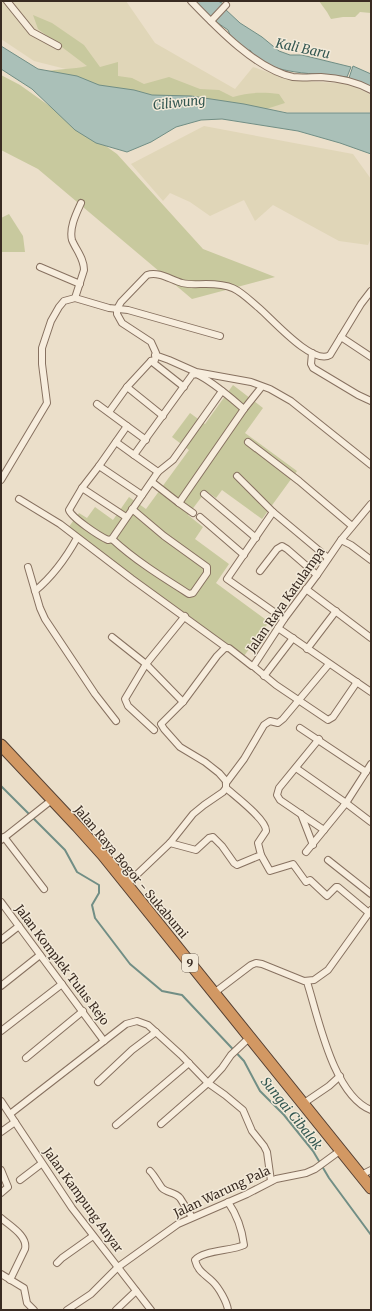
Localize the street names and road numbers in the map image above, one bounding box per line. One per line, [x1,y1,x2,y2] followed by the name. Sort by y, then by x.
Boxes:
[243,544,328,656] street label: Jalan Raya Katulampa
[71,801,191,941] street label: Jalan Raya Bogor - Sukabumi
[12,901,113,1028] street label: Jalan Komplek Tulus Rejo
[182,954,198,972] road number: 9
[40,1144,127,1256] street label: Jalan Kampung Anyar
[170,1162,273,1221] street label: Jalan Warung Pala

